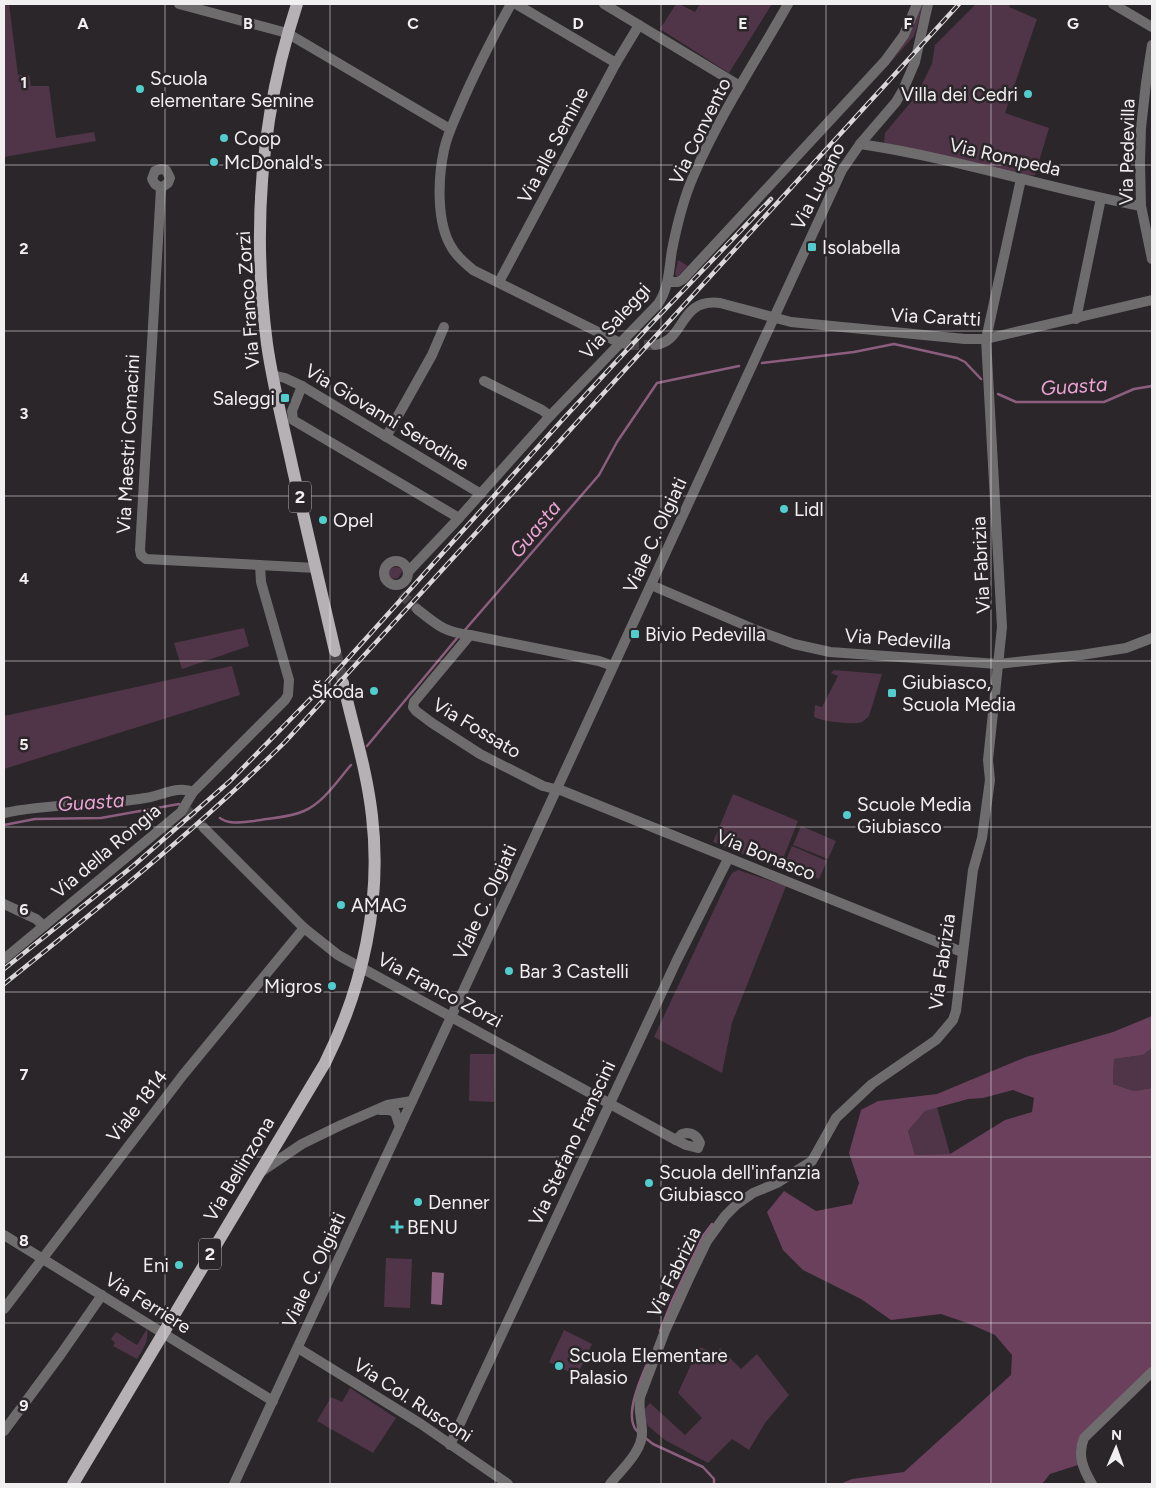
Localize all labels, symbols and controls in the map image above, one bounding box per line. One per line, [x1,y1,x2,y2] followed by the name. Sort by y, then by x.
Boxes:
[77,14,89,33] text: A
[243,14,253,33] text: B
[407,14,419,33] text: C
[572,14,584,33] text: D
[738,14,748,33] text: E
[904,14,913,33] text: F
[1067,14,1079,33] text: G
[150,67,314,112] place label: Scuola elementare Semine
[21,73,27,92] text: 1
[664,74,736,188] street label: Via Convento
[134,83,146,95] marker: Scuola elementare Semine
[513,83,593,207] street label: Via alle Semine
[901,83,1018,106] place label: Villa dei Cedri
[1022,88,1034,100] marker: Villa dei Cedri
[1115,98,1139,206] street label: Via Pedevilla
[234,127,281,150] place label: Coop
[218,132,230,144] marker: Coop
[947,133,1063,181] street label: Via Rompeda
[786,138,850,234] street label: Via Lugano
[224,151,323,174] place label: McDonald's
[208,156,220,168] marker: McDonald's
[232,230,264,370] street label: Via Franco Zorzi
[822,236,900,259] place label: Isolabella
[19,239,29,258] text: 2
[806,241,818,253] marker: Isolabella
[575,278,655,364] street label: Via Saleggi
[890,303,982,331] street label: Via Caratti
[112,354,144,534] street label: Via Maestri Comacini
[301,359,473,475] street label: Via Giovanni Serodine
[1040,372,1108,400] water label: Guasta
[212,387,275,410] place label: Saleggi
[279,392,291,404] marker: Saleggi
[20,404,29,423] text: 3
[618,474,692,596] street label: Viale C. Olgiati
[289,482,311,512] road number: 2
[504,495,566,562] water label: Guasta
[794,498,824,521] place label: Lidl
[778,503,790,515] marker: Lidl
[333,509,374,532] place label: Opel
[317,514,329,526] marker: Opel
[967,516,995,614] street label: Via Fabrizia
[19,569,29,588] text: 4
[645,623,766,646] place label: Bivio Pedevilla
[844,624,952,654] street label: Via Pedevilla
[629,628,641,640] marker: Bivio Pedevilla
[902,671,1016,716] place label: Giubiasco, Scuola Media
[311,680,364,703] place label: Škoda
[368,685,380,697] marker: Škoda
[886,687,898,699] marker: Giubiasco, Scuola Media
[429,693,525,763] street label: Via Fossato
[19,735,29,754] text: 5
[57,788,125,816] water label: Guasta
[857,793,972,838] place label: Scuole Media Giubiasco
[47,799,165,903] street label: Via della Rongia
[841,809,853,821] marker: Scuole Media Giubiasco
[713,825,819,885] street label: Via Bonasco
[448,841,522,963] street label: Viale C. Olgiati
[351,894,407,917] place label: AMAG
[335,899,347,911] marker: AMAG
[19,900,29,919] text: 6
[924,912,960,1012] street label: Via Fabrizia
[374,947,506,1033] street label: Via Franco Zorzi
[519,960,629,983] place label: Bar 3 Castelli
[503,965,515,977] marker: Bar 3 Castelli
[264,975,322,998] place label: Migros
[326,980,338,992] marker: Migros
[524,1057,620,1229] street label: Via Stefano Franscini
[20,1065,29,1084] text: 7
[102,1065,173,1147] street label: Viale 1814
[199,1113,279,1225] street label: Via Bellinzona
[659,1161,820,1206] place label: Scuola dell'infanzia Giubiasco
[643,1177,655,1189] marker: Scuola dell'infanzia Giubiasco
[428,1191,490,1214] place label: Denner
[412,1196,424,1208] marker: Denner
[277,1209,351,1331] street label: Viale C. Olgiati
[407,1216,458,1239] place label: BENU
[391,1221,403,1233] marker: BENU
[642,1223,706,1321] street label: Via Fabrizia
[19,1231,29,1250] text: 8
[199,1238,221,1270] road number: 2
[143,1254,169,1277] place label: Eni
[173,1259,185,1271] marker: Eni
[101,1268,195,1338] street label: Via Ferriere
[569,1344,728,1389] place label: Scuola Elementare Palasio
[349,1353,477,1447] street label: Via Col. Rusconi
[553,1360,565,1372] marker: Scuola Elementare Palasio
[19,1396,29,1415] text: 9
[1091,1423,1141,1473] north arrow
[1111,1427,1122,1444] text: N

